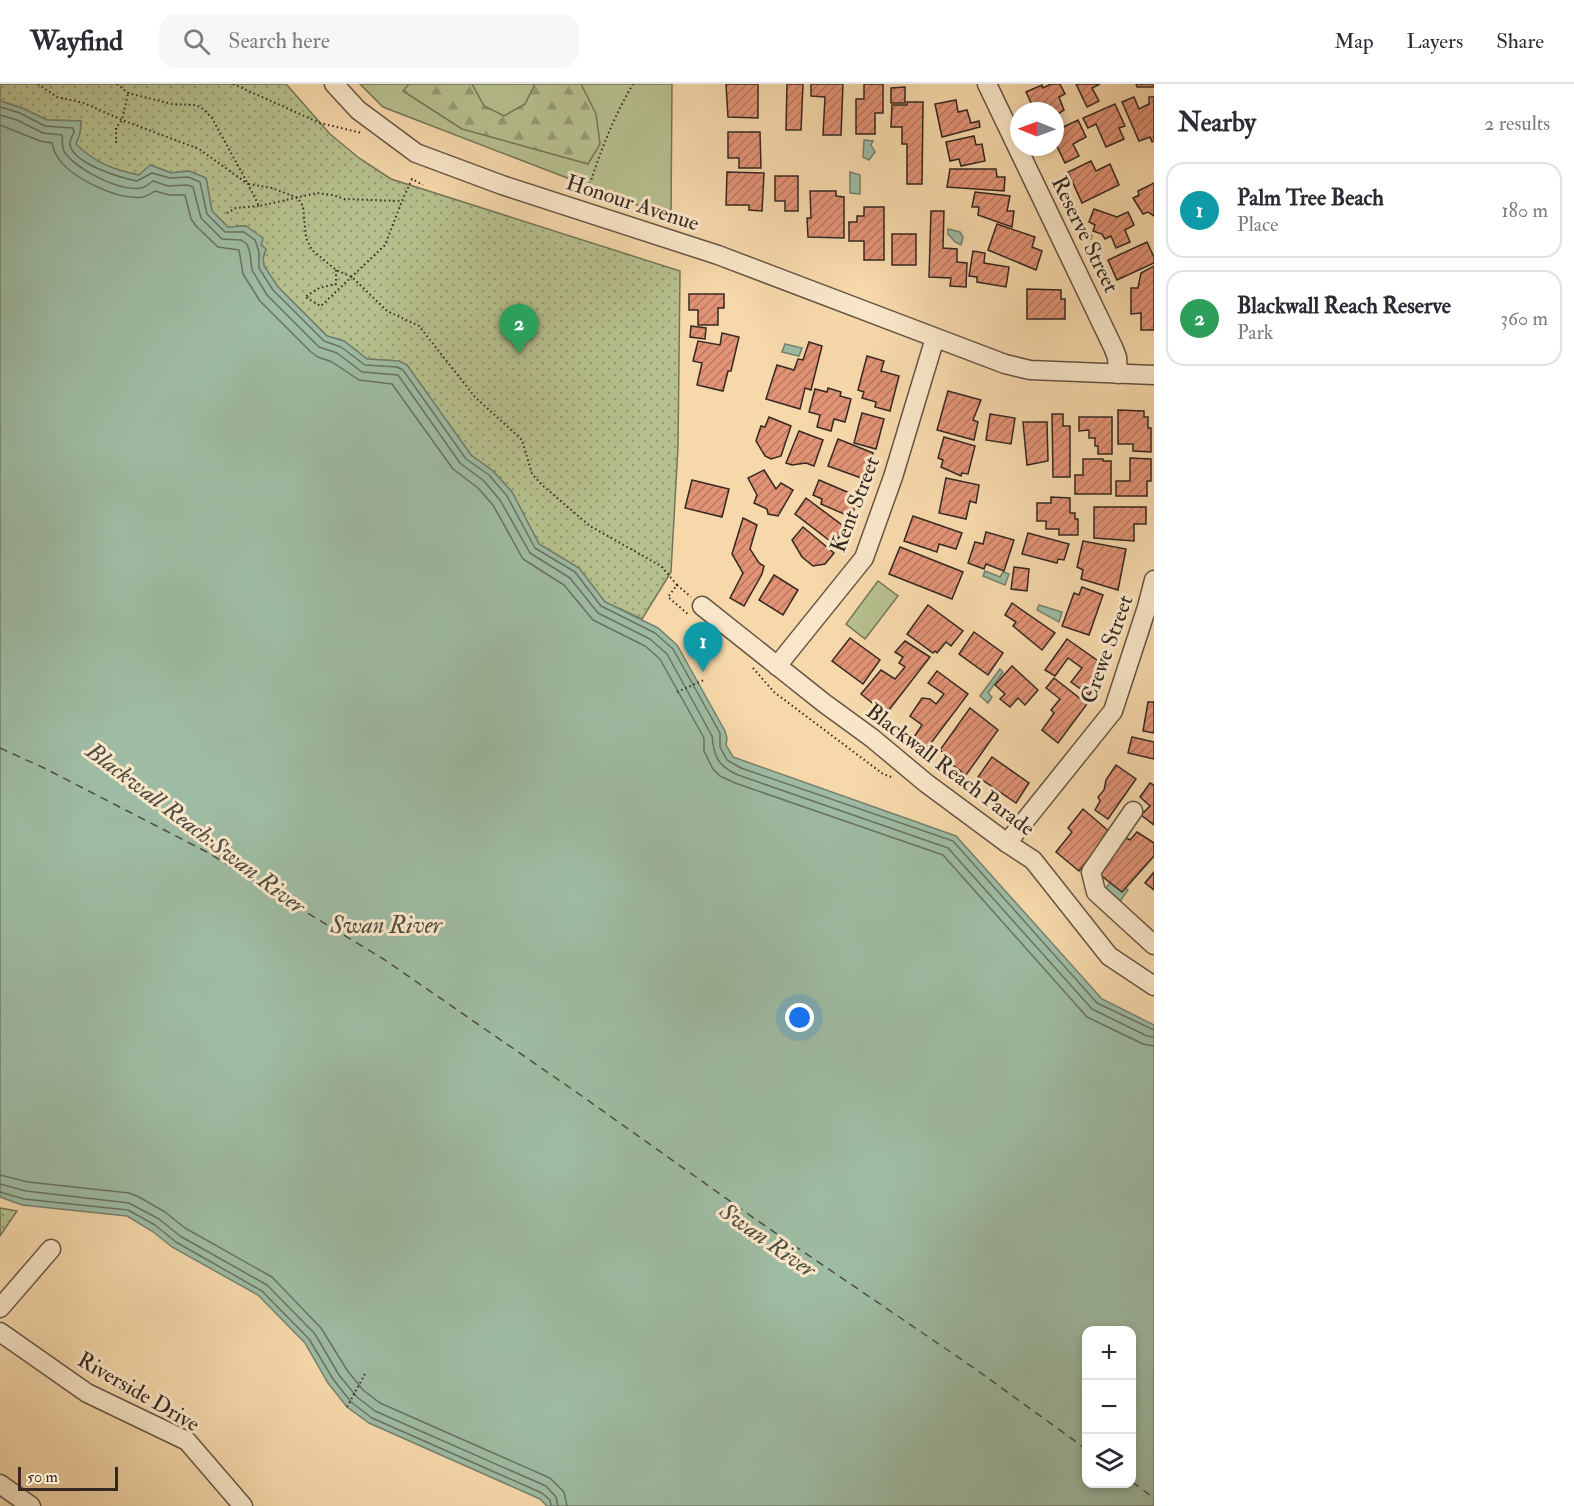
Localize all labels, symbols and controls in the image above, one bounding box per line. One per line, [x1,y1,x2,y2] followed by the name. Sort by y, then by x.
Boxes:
[159,14,579,68] search box
[30,24,123,59] text: Wayfind
[180,25,213,58] icon: search
[228,27,330,55] text: Search here
[1334,28,1374,55] text: Map
[1407,28,1463,55] text: Layers
[1496,28,1544,55] text: Share
[1010,102,1064,156] north arrow
[1178,107,1256,139] text: Nearby
[1484,111,1550,136] text: 2 results
[563,168,703,238] street label: Honour Avenue
[1045,172,1125,297] street label: Reserve Street
[1237,184,1384,212] text: Palm Tree Beach
[1196,198,1203,223] text: 1
[1501,198,1548,223] text: 180 m
[1237,212,1278,237] text: Place
[1237,292,1451,320] text: Blackwall Reach Reserve
[500,304,538,354] pin: 2
[1194,306,1205,331] text: 2
[1500,306,1548,331] text: 360 m
[1237,320,1273,345] text: Park
[824,453,886,556] street label: Kent Street
[1074,591,1140,707] street label: Crewe Street
[684,622,722,672] pin: 1
[860,697,1040,842] street label: Blackwall Reach Parade
[79,735,313,922] water label: Blackwall Reach:Swan River
[329,910,443,941] water label: Swan River
[785,1003,814,1032] your location
[712,1195,823,1286] water label: Swan River
[1082,1326,1136,1488] map controls
[1082,1326,1136,1380] button: +
[72,1346,205,1438] street label: Riverside Drive
[1082,1380,1136,1434] button: −
[1082,1434,1136,1488] button: layers
[18,1464,118,1492] scale bar
[27,1467,58,1487] text: 50 m

